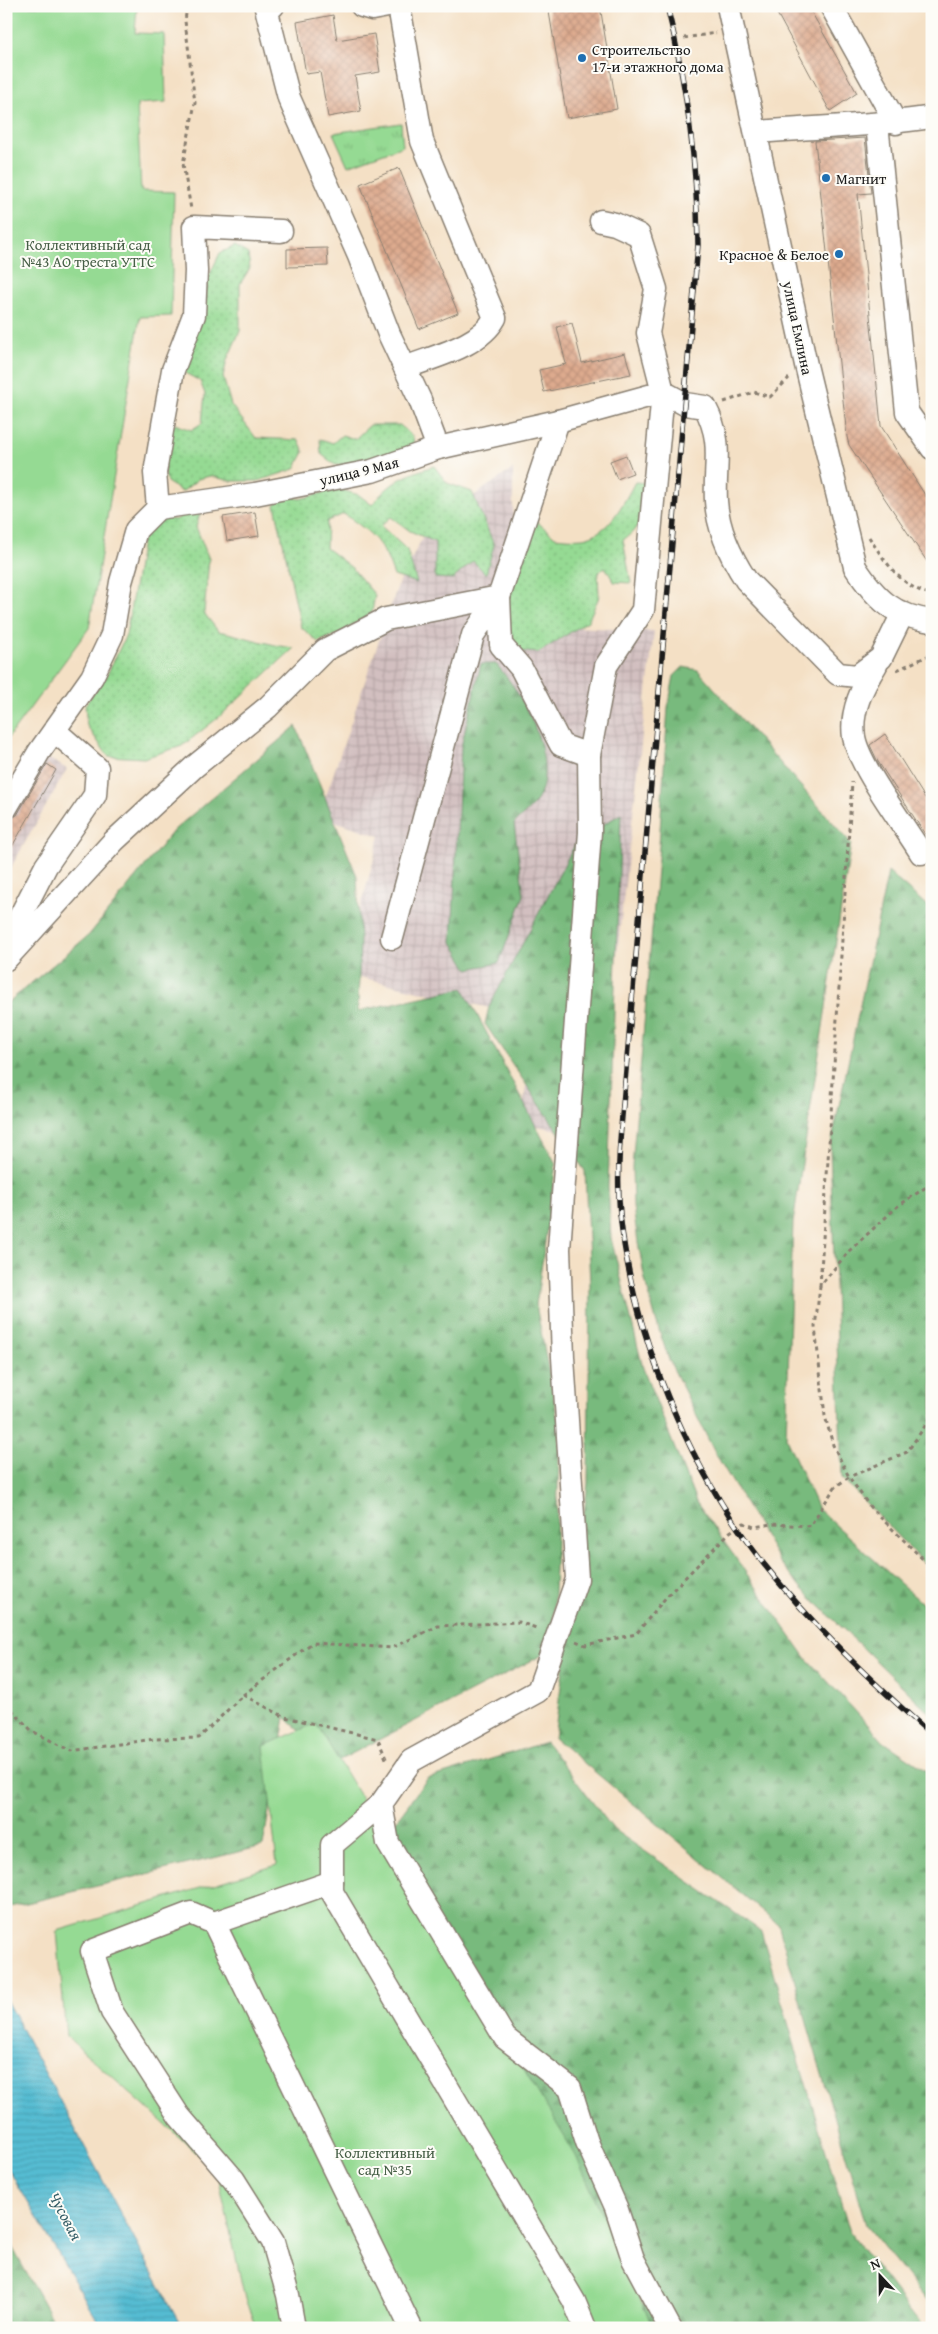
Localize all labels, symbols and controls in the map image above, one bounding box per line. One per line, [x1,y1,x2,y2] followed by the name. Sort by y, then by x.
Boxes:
[592,39,724,77] place label: Строительство 17-и этажного дома
[576,52,588,64] marker: Строительство 17-и этажного дома
[836,168,887,189] place label: Магнит
[820,172,832,184] marker: Магнит
[21,234,155,272] park label: Коллективный сад №43 АО треста УТТС
[719,244,829,265] place label: Красное & Белое
[833,248,845,260] marker: Красное & Белое
[778,278,818,378] street label: улица Емлина
[316,451,401,491] street label: улица 9 Мая
[335,2142,435,2180] park label: Коллективный сад №35
[43,2188,89,2245] water label: Чусовая
[856,2252,906,2302] north arrow
[867,2253,884,2275] text: N

